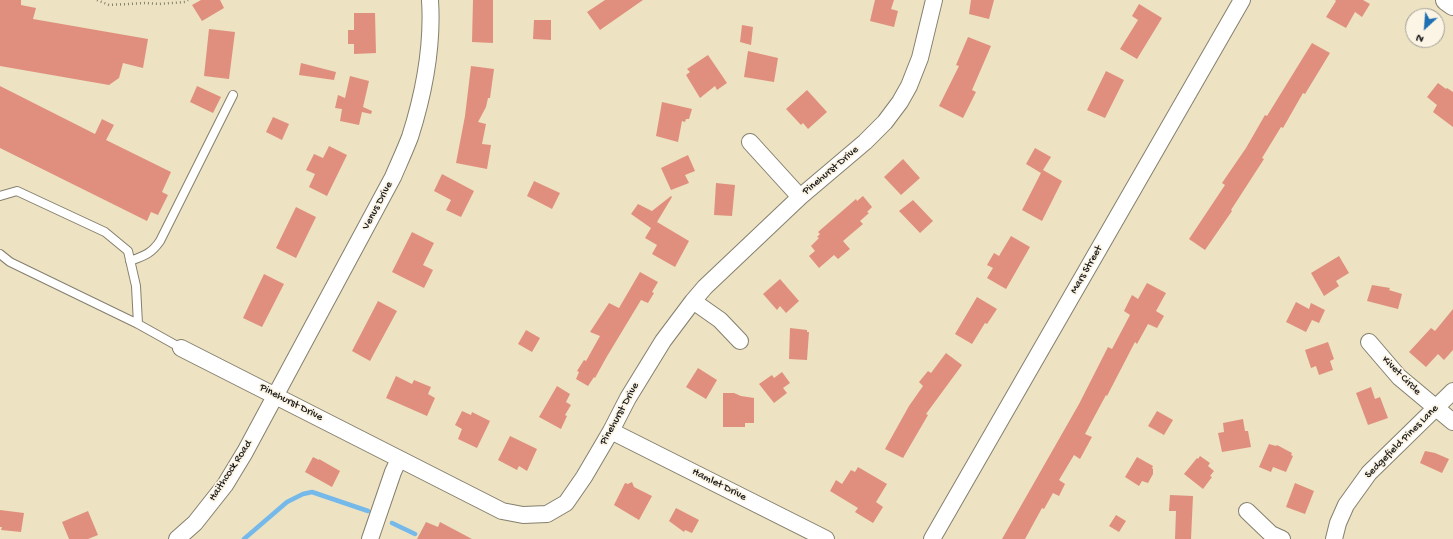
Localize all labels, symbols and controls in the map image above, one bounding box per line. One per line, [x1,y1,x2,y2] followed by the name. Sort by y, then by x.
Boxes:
[1405,8,1445,48] north arrow
[1414,31,1426,45] text: N
[800,144,862,198] street label: Pinehurst Drive
[360,180,396,232] street label: Venus Drive
[1068,243,1106,297] street label: Mars Street
[1379,354,1423,398] street label: Kivet Circle
[597,380,643,448] street label: Pinehurst Drive
[257,381,325,425] street label: Pinehurst Drive
[1362,402,1442,482] street label: Sedgefield Pines Lane
[206,438,256,504] street label: Haithcock Road
[690,466,748,504] street label: Hamlet Drive

